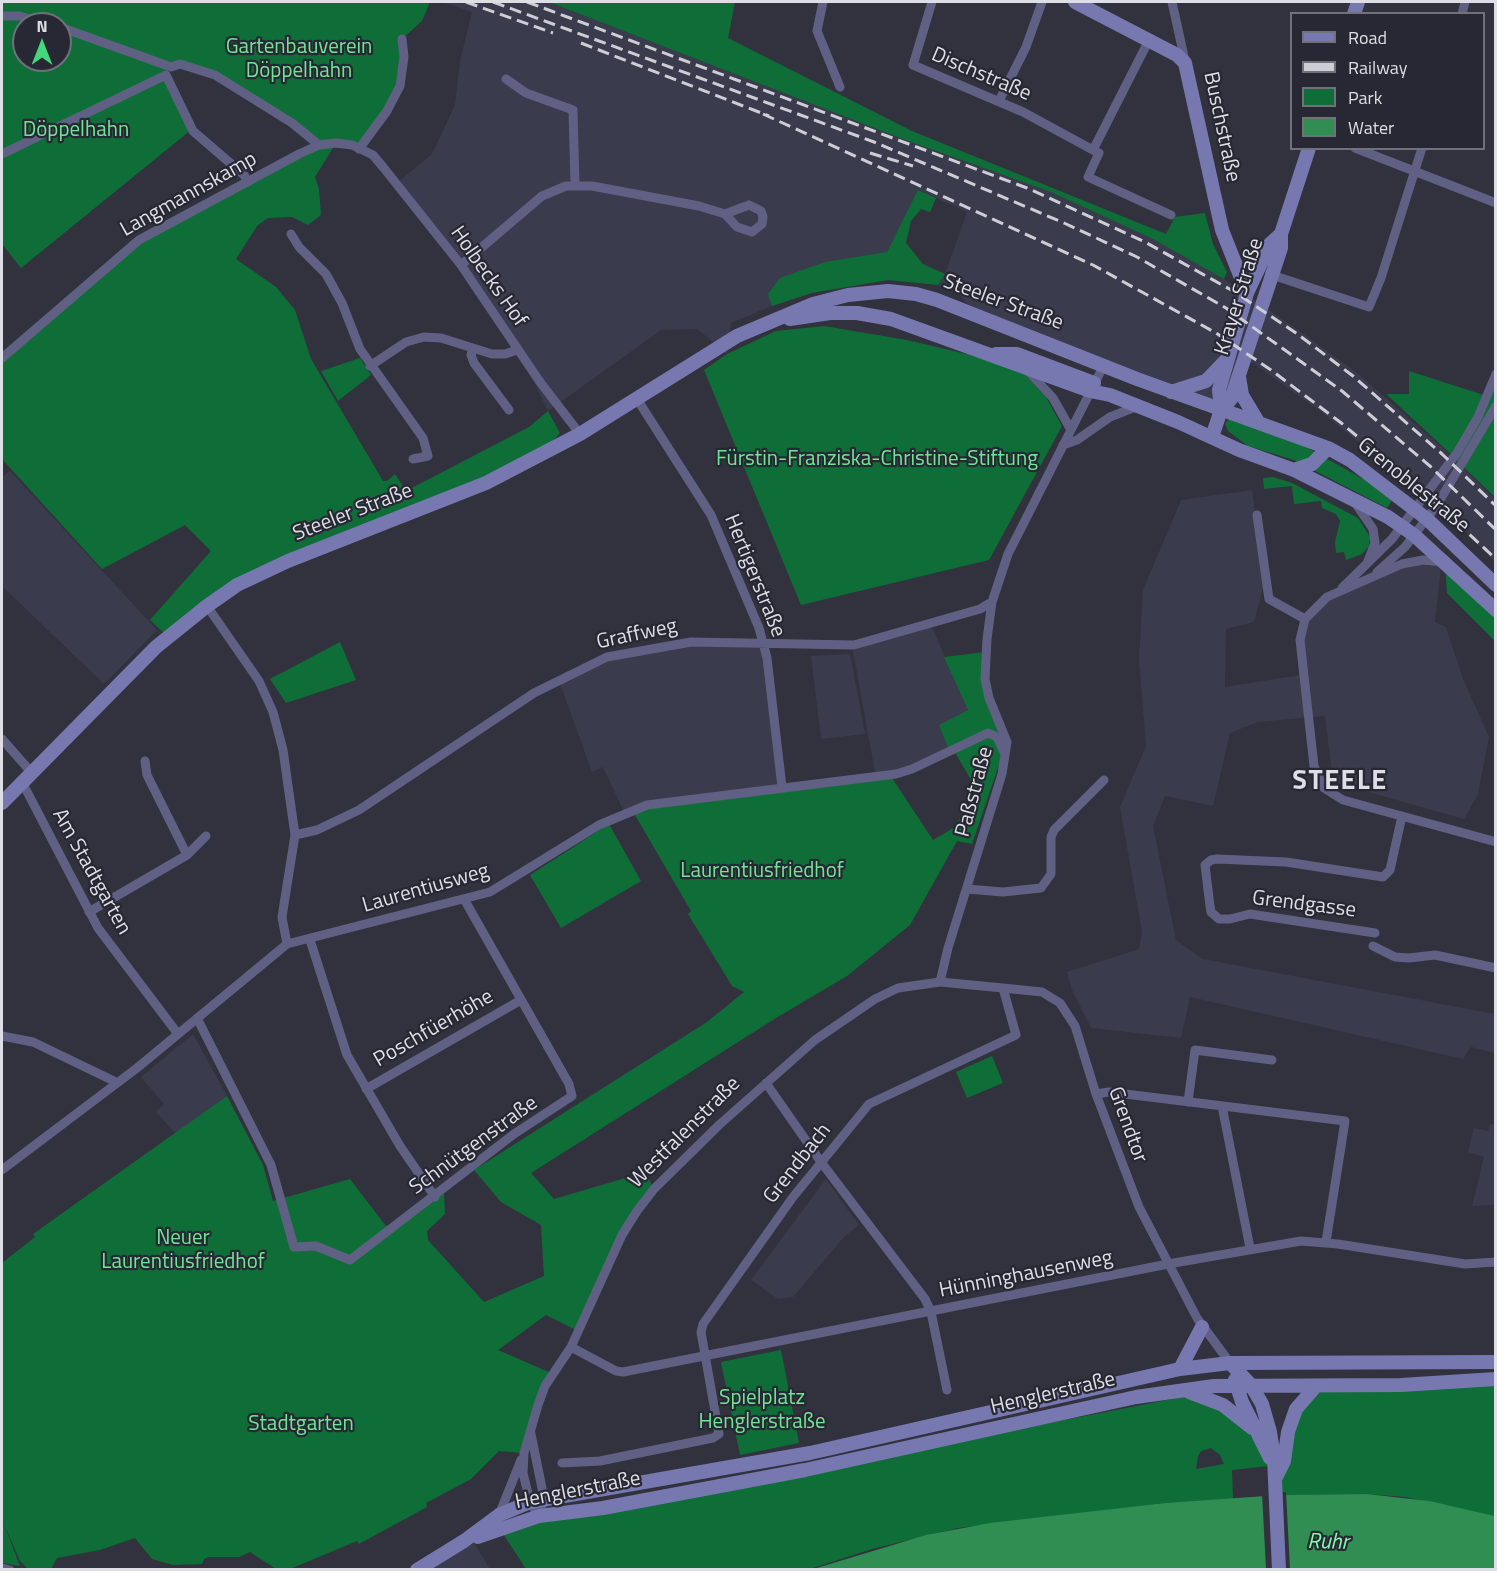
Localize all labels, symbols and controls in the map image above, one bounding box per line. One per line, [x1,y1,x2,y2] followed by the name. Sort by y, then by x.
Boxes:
[12,12,72,72] north arrow
[1290,12,1485,150] legend
[36,14,48,38] text: N
[1348,24,1387,51] text: Road
[226,35,372,85] park label: Gartenbauverein Döppelhahn
[927,43,1035,107] street label: Dischstraße
[1348,54,1407,81] text: Railway
[1197,70,1245,184] street label: Buschstraße
[1348,84,1382,111] text: Park
[1348,114,1394,141] text: Water
[23,118,129,144] park label: Döppelhahn
[116,147,262,243] street label: Langmannskamp
[444,222,532,332] street label: Holbecks Hof
[1210,235,1270,359] street label: Krayer Straße
[939,270,1067,336] street label: Steeler Straße
[1352,433,1474,539] street label: Grenoblestraße
[716,447,1038,473] park label: Fürstin-Franziska-Christine-Stiftung
[290,479,416,547] street label: Steeler Straße
[718,511,790,641] street label: Hertigerstraße
[594,614,680,656] street label: Graffweg
[951,744,999,840] street label: Paßstraße
[1292,766,1388,798] district label: STEELE
[46,805,136,939] street label: Am Stadtgarten
[360,859,492,919] street label: Laurentiusweg
[680,859,844,885] park label: Laurentiusfriedhof
[1251,886,1357,924] street label: Grendgasse
[370,985,498,1073] street label: Poschfüerhöhe
[624,1072,746,1194] street label: Westfalenstraße
[1102,1084,1152,1166] street label: Grendtor
[405,1091,543,1201] street label: Schnütgenstraße
[759,1119,837,1209] street label: Grendbach
[101,1226,265,1276] park label: Neuer Laurentiusfriedhof
[937,1246,1115,1304] street label: Hünninghausenweg
[988,1367,1118,1421] street label: Henglerstraße
[698,1386,826,1436] park label: Spielplatz Henglerstraße
[248,1412,354,1438] park label: Stadtgarten
[513,1467,643,1515] street label: Henglerstraße
[1307,1529,1349,1557] water label: Ruhr

